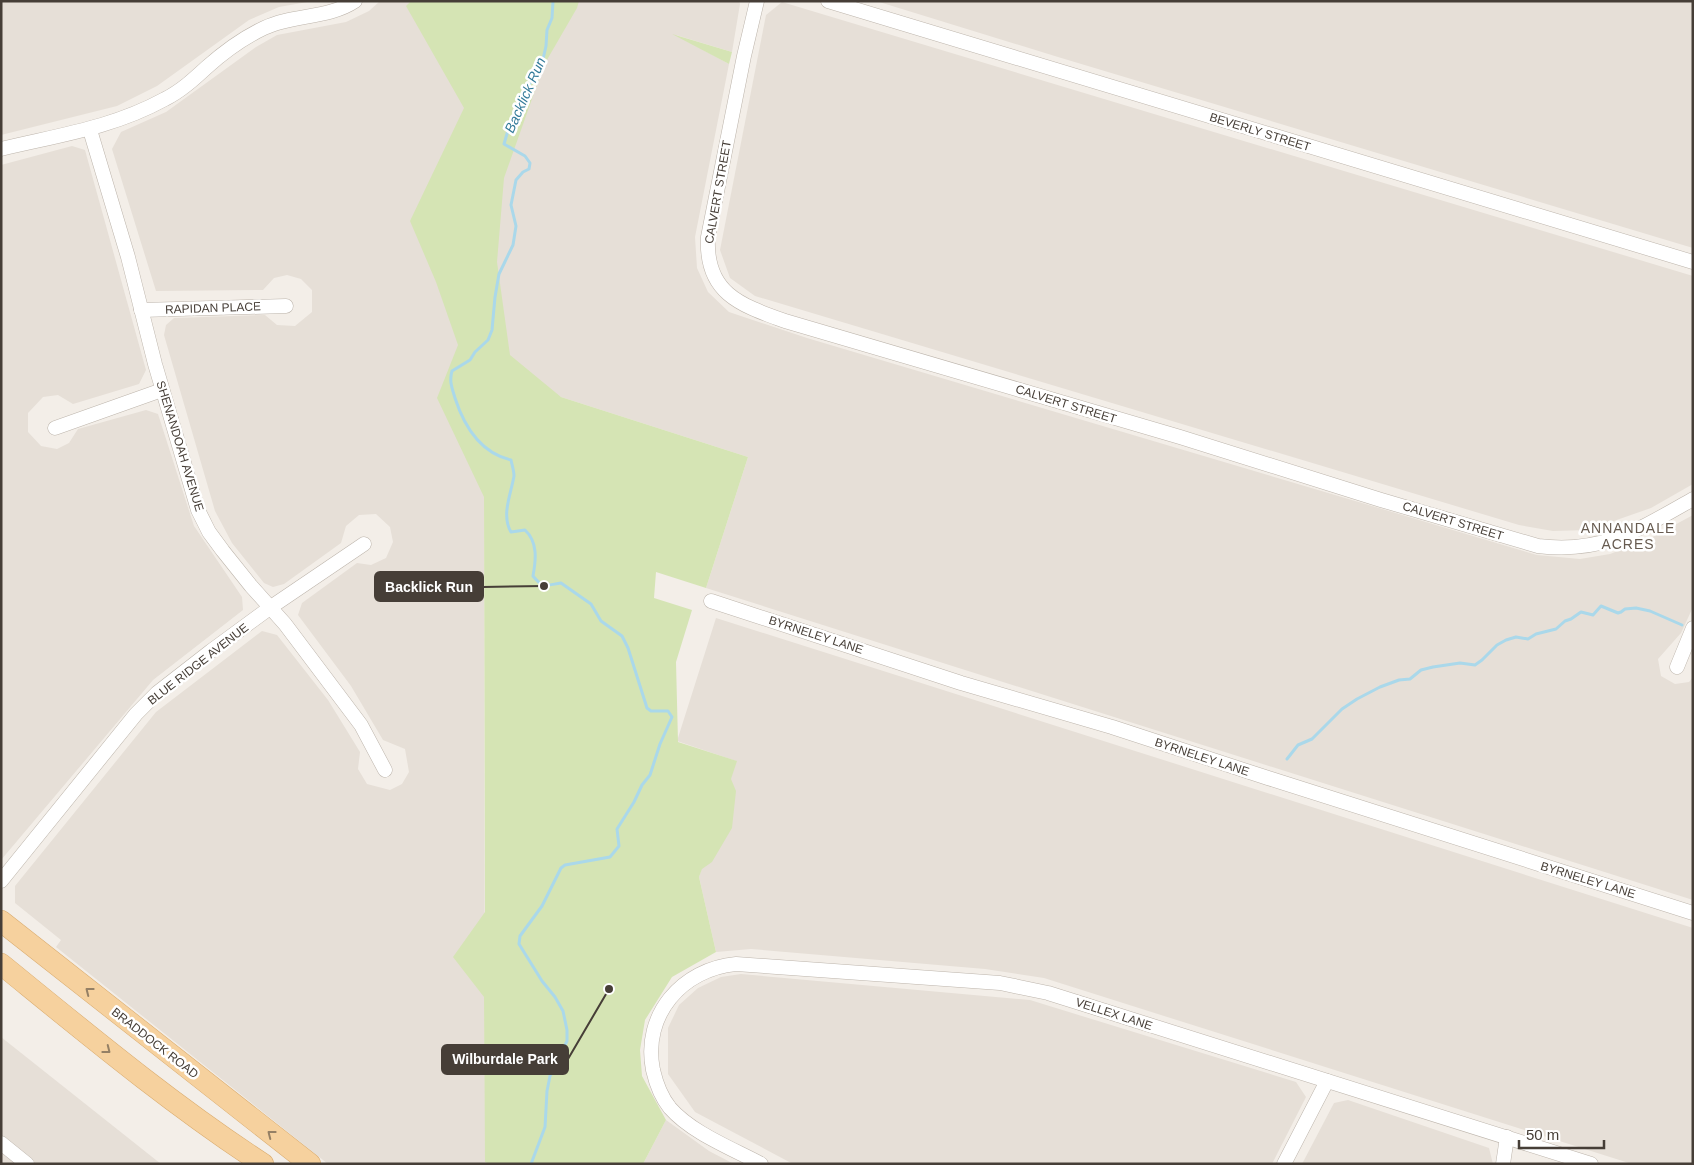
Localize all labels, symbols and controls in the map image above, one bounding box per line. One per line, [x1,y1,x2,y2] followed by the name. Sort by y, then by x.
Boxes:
[501,55,549,135] water label: Backlick Run
[1208,110,1313,154] street label: BEVERLY STREET
[702,139,734,245] street label: CALVERT STREET
[165,299,261,317] street label: RAPIDAN PLACE
[153,379,207,513] street label: SHENANDOAH AVENUE
[1014,382,1119,426] street label: CALVERT STREET
[1401,499,1506,543] street label: CALVERT STREET
[1581,520,1675,552] district label: ANNANDALE ACRES
[375,572,483,601] callout: Backlick Run
[385,579,473,595] text: Backlick Run
[767,613,865,657] street label: BYRNELEY LANE
[145,620,251,708] street label: BLUE RIDGE AVENUE
[1153,735,1251,779] street label: BYRNELEY LANE
[1539,859,1637,901] street label: BYRNELEY LANE
[86,988,95,996] one-way arrow
[1074,995,1154,1033] street label: VELLEX LANE
[109,1005,201,1081] street label: BRADDOCK ROAD
[101,1044,110,1052] one-way arrow
[442,1045,568,1074] callout: Wilburdale Park
[452,1051,558,1067] text: Wilburdale Park
[1519,1118,1604,1150] scale bar
[1526,1126,1559,1143] text: 50 m
[268,1131,277,1140] one-way arrow

